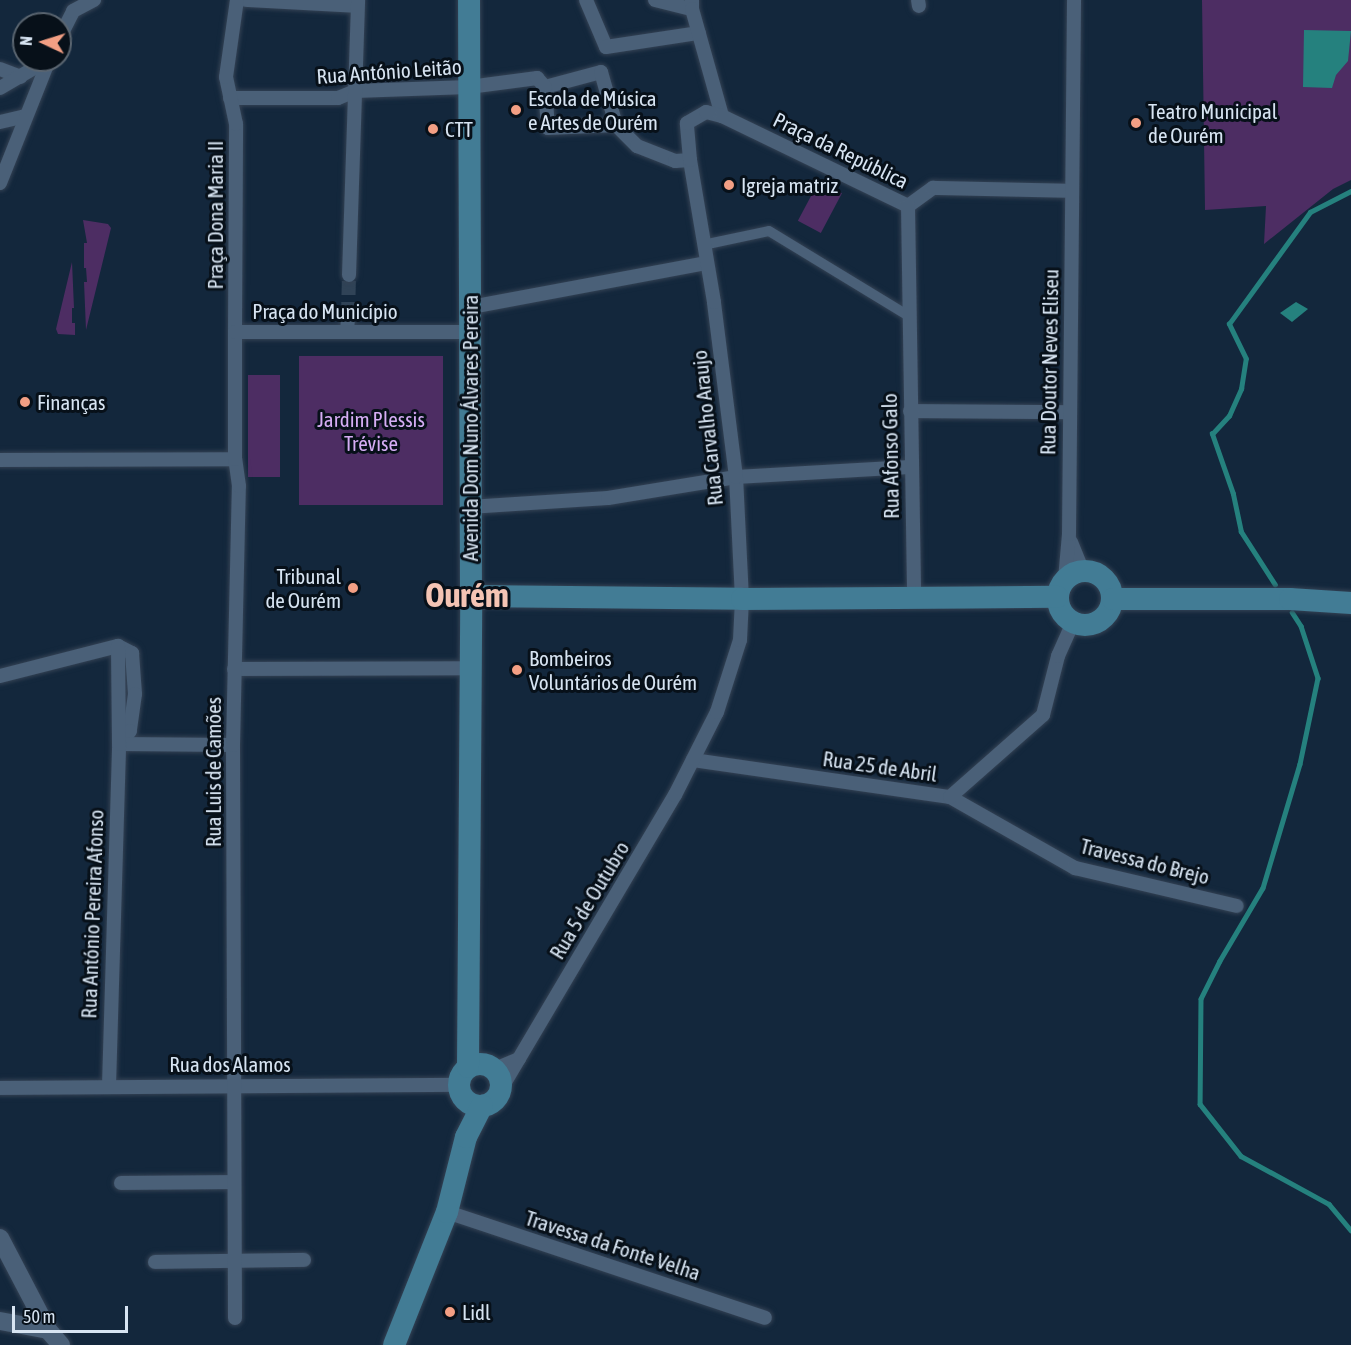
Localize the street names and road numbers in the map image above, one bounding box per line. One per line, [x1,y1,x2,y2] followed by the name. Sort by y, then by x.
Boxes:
[316,53,462,89] street label: Rua António Leitão
[769,106,913,194] street label: Praça da República
[202,141,228,289] street label: Praça Dona Maria II
[1035,269,1063,455] street label: Rua Doutor Neves Eliseu
[457,295,483,561] street label: Avenida Dom Nuno Álvares Pereira
[252,298,398,324] street label: Praça do Município
[686,349,728,507] street label: Rua Carvalho Araujo
[876,393,904,519] street label: Rua Afonso Galo
[200,697,226,847] street label: Rua Luis de Camões
[821,746,939,786] street label: Rua 25 de Abril
[76,809,108,1019] street label: Rua António Pereira Afonso
[1078,833,1212,889] street label: Travessa do Brejo
[544,837,634,963] street label: Rua 5 de Outubro
[169,1051,291,1077] street label: Rua dos Alamos
[522,1205,704,1285] street label: Travessa da Fonte Velha

